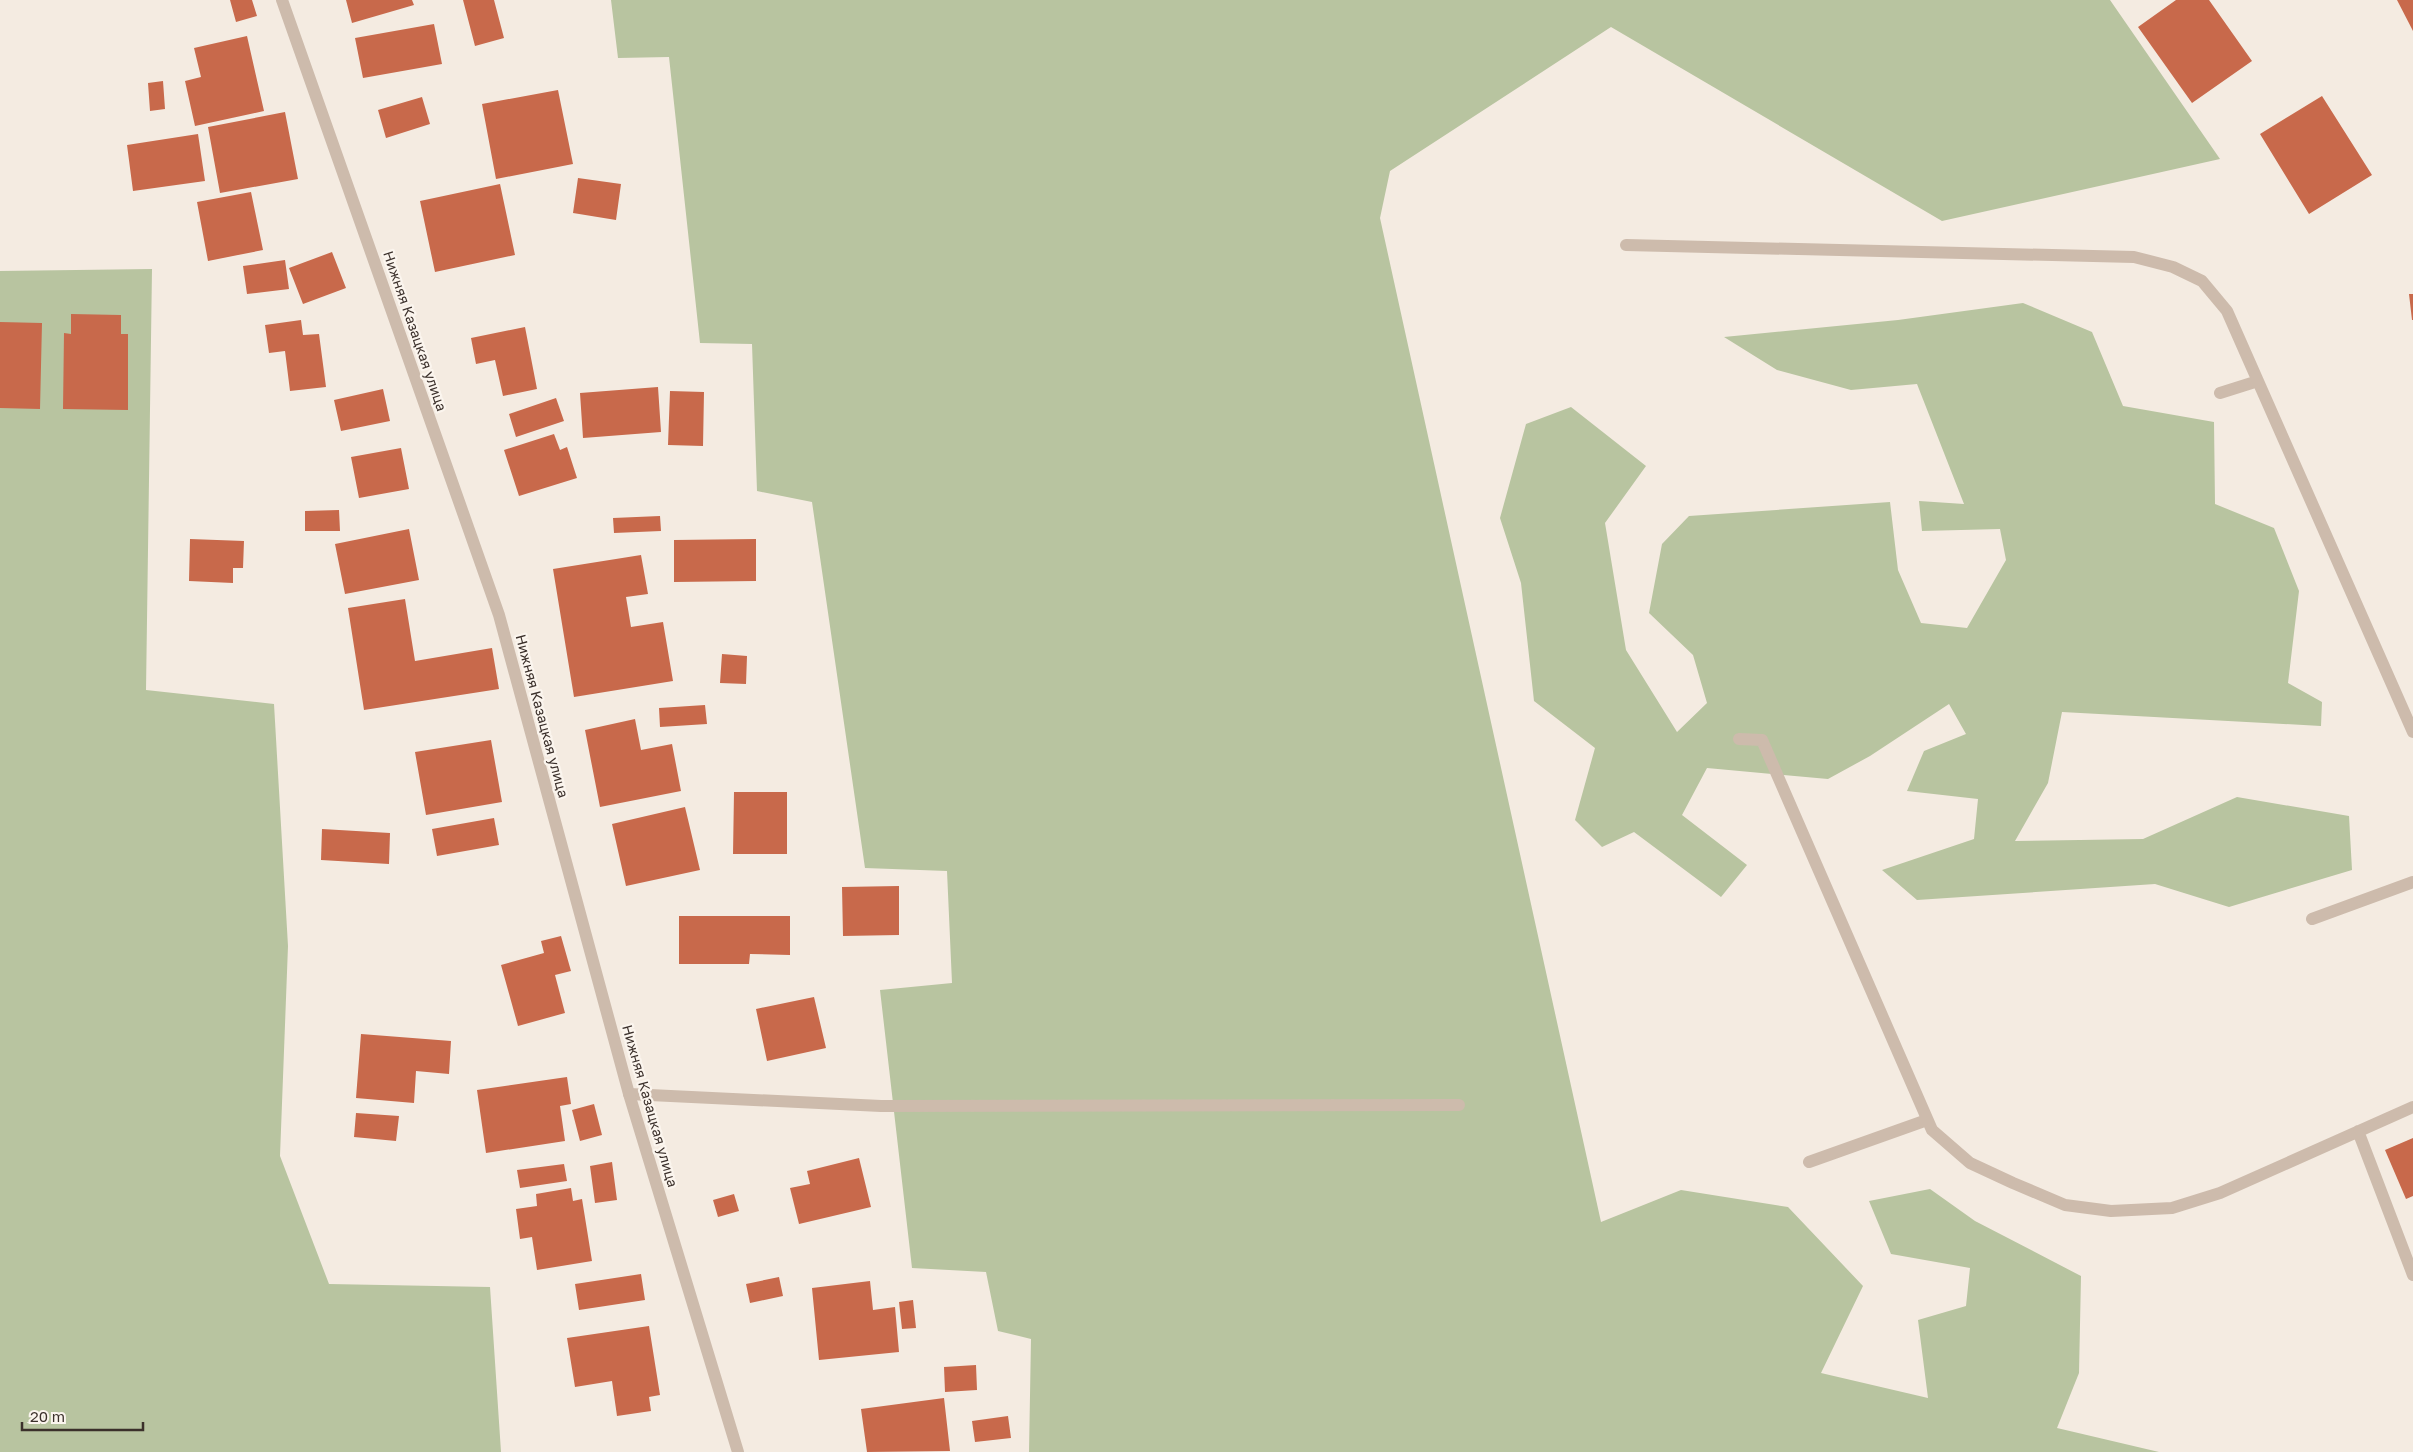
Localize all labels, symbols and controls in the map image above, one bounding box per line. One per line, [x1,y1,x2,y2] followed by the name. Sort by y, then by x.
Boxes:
[380,249,451,413] street label: Нижняя Казацкая улица
[513,632,572,799] street label: Нижняя Казацкая улица
[619,1023,682,1189] street label: Нижняя Казацкая улица
[22,1400,144,1432] scale bar
[30,1407,65,1425] text: 20 m

